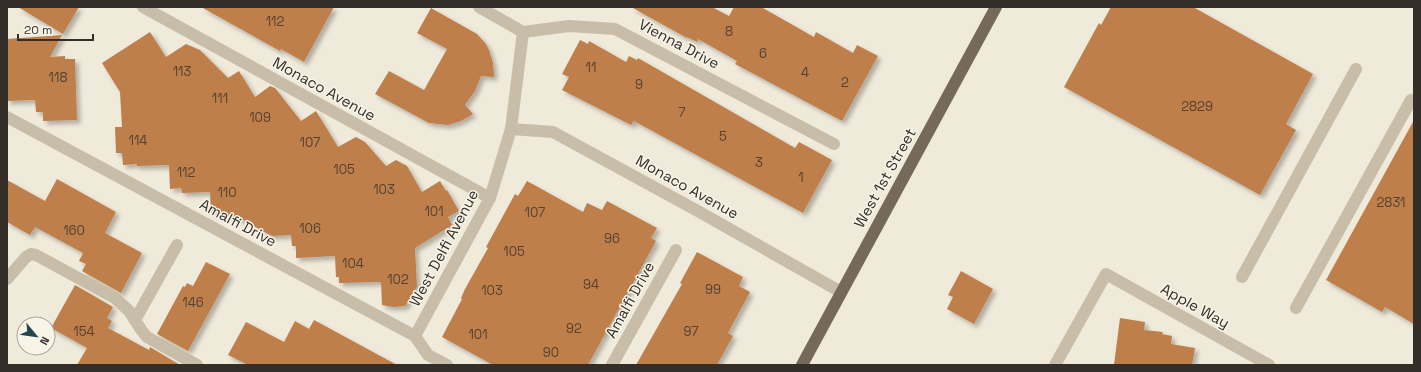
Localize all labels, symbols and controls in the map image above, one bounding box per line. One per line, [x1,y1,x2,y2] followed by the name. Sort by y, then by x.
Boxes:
[266,13,285,30] house number: 112
[636,14,723,73] street label: Vienna Drive
[18,16,93,42] scale bar
[24,22,52,38] text: 20 m
[725,23,733,40] house number: 8
[759,45,767,62] house number: 6
[269,52,379,125] street label: Monaco Avenue
[586,59,596,76] house number: 11
[173,63,192,80] house number: 113
[801,64,809,81] house number: 4
[49,69,67,86] house number: 118
[841,74,849,91] house number: 2
[635,76,643,93] house number: 9
[212,90,228,107] house number: 111
[1181,98,1213,115] house number: 2829
[678,104,686,121] house number: 7
[249,109,271,126] house number: 109
[849,125,920,231] street label: West 1st Street
[719,128,727,145] house number: 5
[129,132,148,149] house number: 114
[300,134,320,151] house number: 107
[632,150,742,223] street label: Monaco Avenue
[755,154,763,171] house number: 3
[333,161,355,178] house number: 105
[177,164,196,181] house number: 112
[798,169,804,186] house number: 1
[373,181,395,198] house number: 103
[217,184,237,201] house number: 110
[405,186,482,309] street label: West Delfi Avenue
[197,194,280,251] street label: Amalfi Drive
[1376,194,1406,211] house number: 2831
[424,203,444,220] house number: 101
[525,204,545,221] house number: 107
[299,220,321,237] house number: 106
[63,222,85,239] house number: 160
[604,230,620,247] house number: 96
[503,243,525,260] house number: 105
[342,255,364,272] house number: 104
[601,258,658,341] street label: Amalfi Drive
[387,271,409,288] house number: 102
[583,276,599,293] house number: 94
[1158,279,1233,332] street label: Apple Way
[705,281,721,298] house number: 99
[481,282,503,299] house number: 103
[182,294,204,311] house number: 146
[16,316,56,356] north arrow
[566,320,582,337] house number: 92
[73,323,95,340] house number: 154
[683,323,699,340] house number: 97
[468,326,488,343] house number: 101
[37,334,53,347] text: N
[543,344,559,361] house number: 90

